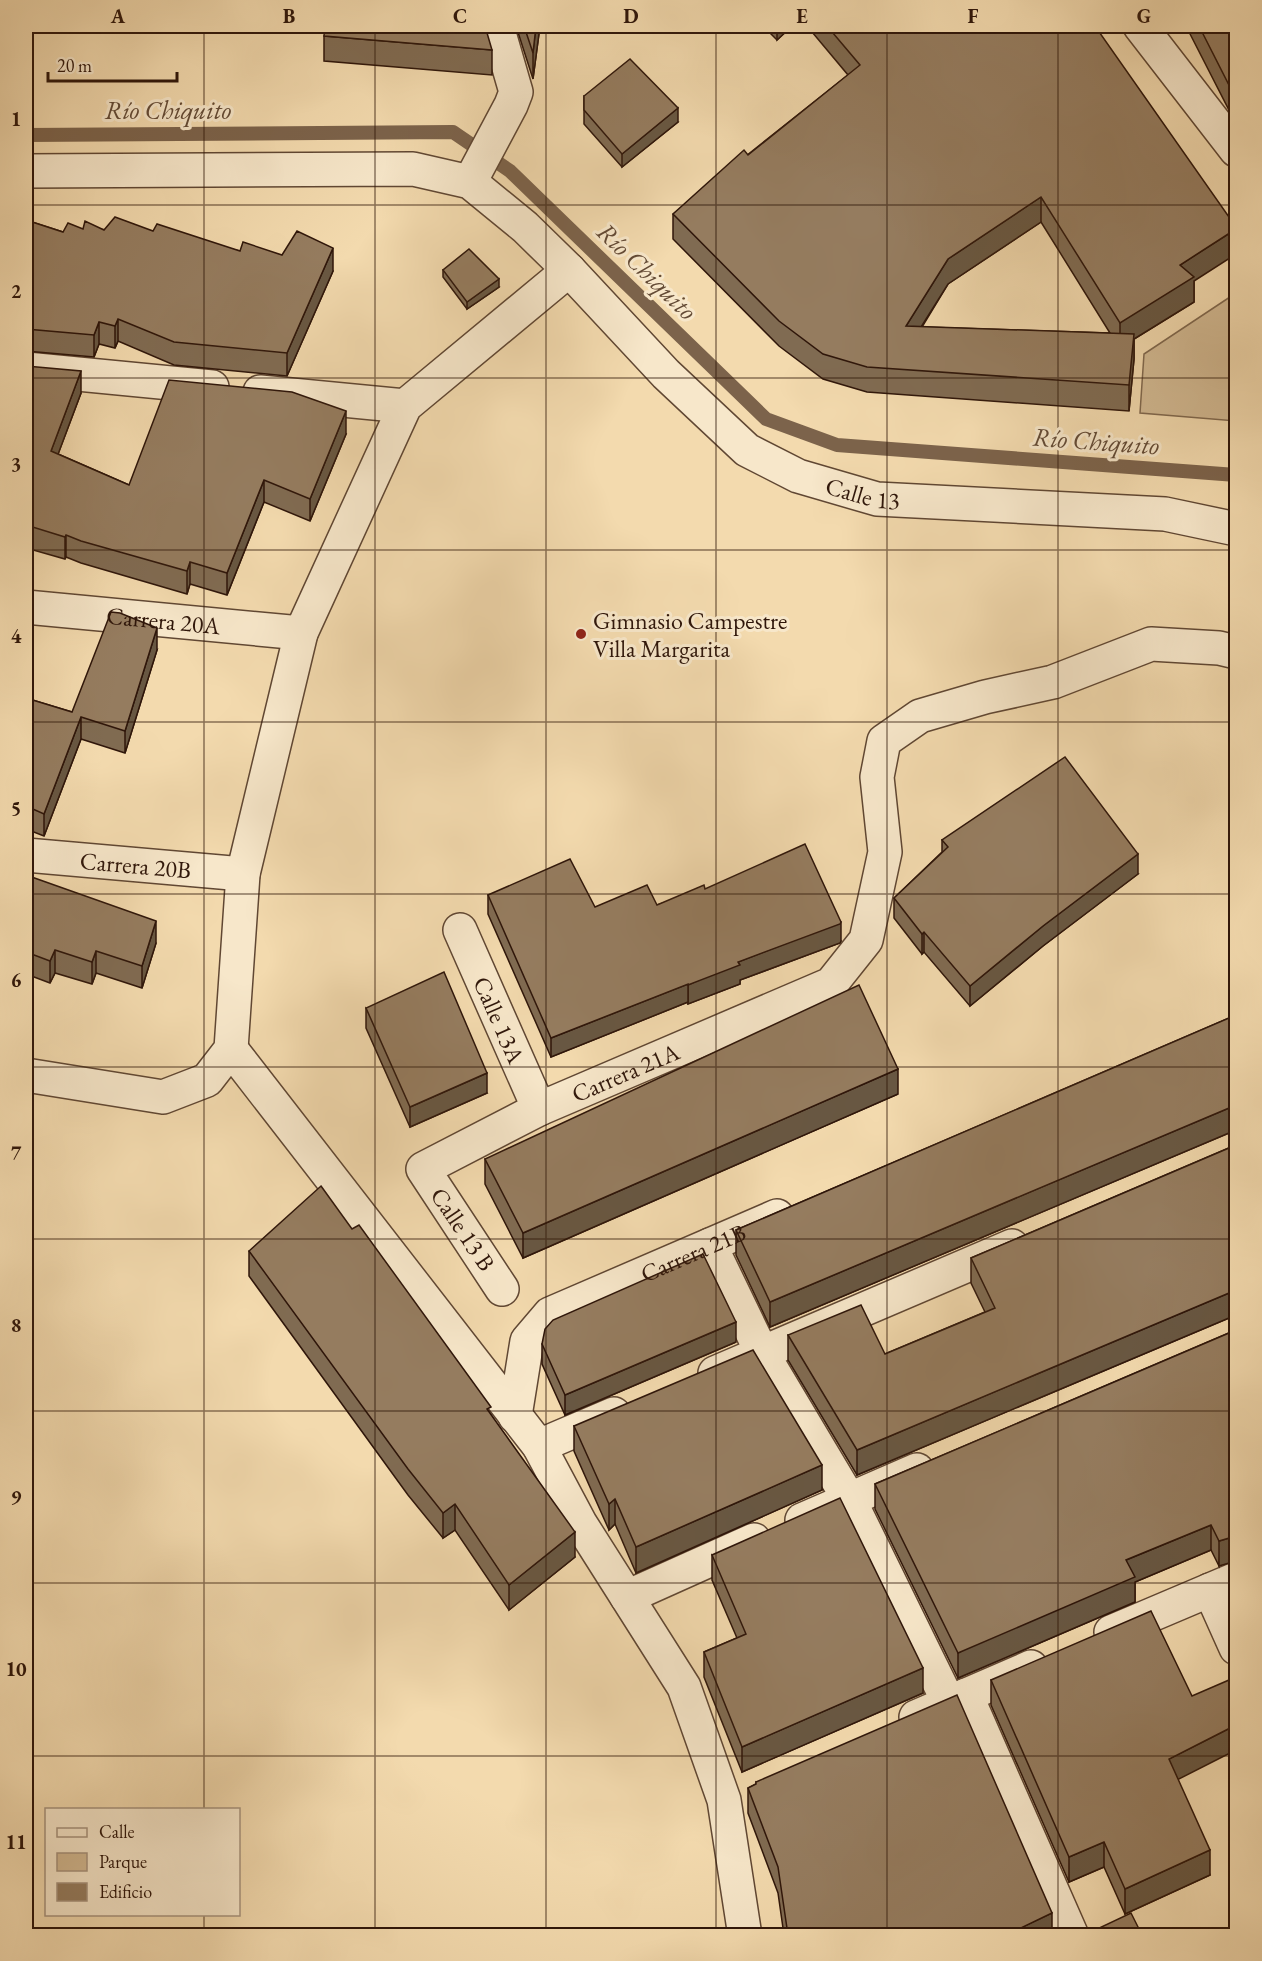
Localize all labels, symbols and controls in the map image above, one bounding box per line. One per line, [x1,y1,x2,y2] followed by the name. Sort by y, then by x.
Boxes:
[110,3,126,29] text: A
[283,3,295,29] text: B
[453,3,467,29] text: C
[623,3,639,29] text: D
[796,3,808,29] text: E
[968,3,979,29] text: F
[1137,3,1151,29] text: G
[48,45,177,83] scale bar
[57,54,92,77] text: 20 m
[105,93,232,128] water label: Río Chiquito
[11,106,21,132] text: 1
[589,215,705,328] water label: Río Chiquito
[11,278,22,304] text: 2
[1031,420,1161,463] water label: Río Chiquito
[11,451,21,477] text: 3
[822,469,901,516] street label: Calle 13
[105,599,222,641] street label: Carrera 20A
[593,605,787,664] place label: Gimnasio Campestre Villa Margarita
[11,623,22,649] text: 4
[574,627,588,641] marker: Gimnasio Campestre Villa Margarita
[11,795,21,821] text: 5
[79,844,193,885] street label: Carrera 20B
[11,967,22,993] text: 6
[467,971,532,1068] street label: Calle 13A
[567,1035,684,1109] street label: Carrera 21A
[11,1140,22,1166] text: 7
[424,1181,502,1277] street label: Calle 13 B
[635,1216,750,1289] street label: Carrera 21B
[11,1312,21,1338] text: 8
[11,1484,22,1510] text: 9
[5,1656,27,1682] text: 10
[45,1808,240,1916] legend
[99,1820,135,1843] text: Calle
[5,1829,27,1855] text: 11
[99,1850,147,1873] text: Parque
[99,1880,152,1903] text: Edificio

